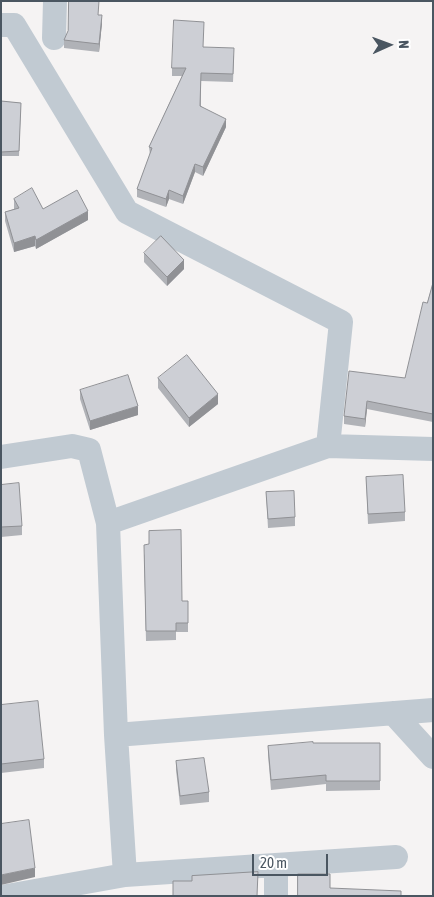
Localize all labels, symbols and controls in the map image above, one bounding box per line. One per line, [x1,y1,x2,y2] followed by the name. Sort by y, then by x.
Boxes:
[364,20,414,70] north arrow
[396,40,412,49] text: N
[254,844,330,876] scale bar
[260,854,287,871] text: 20 m

